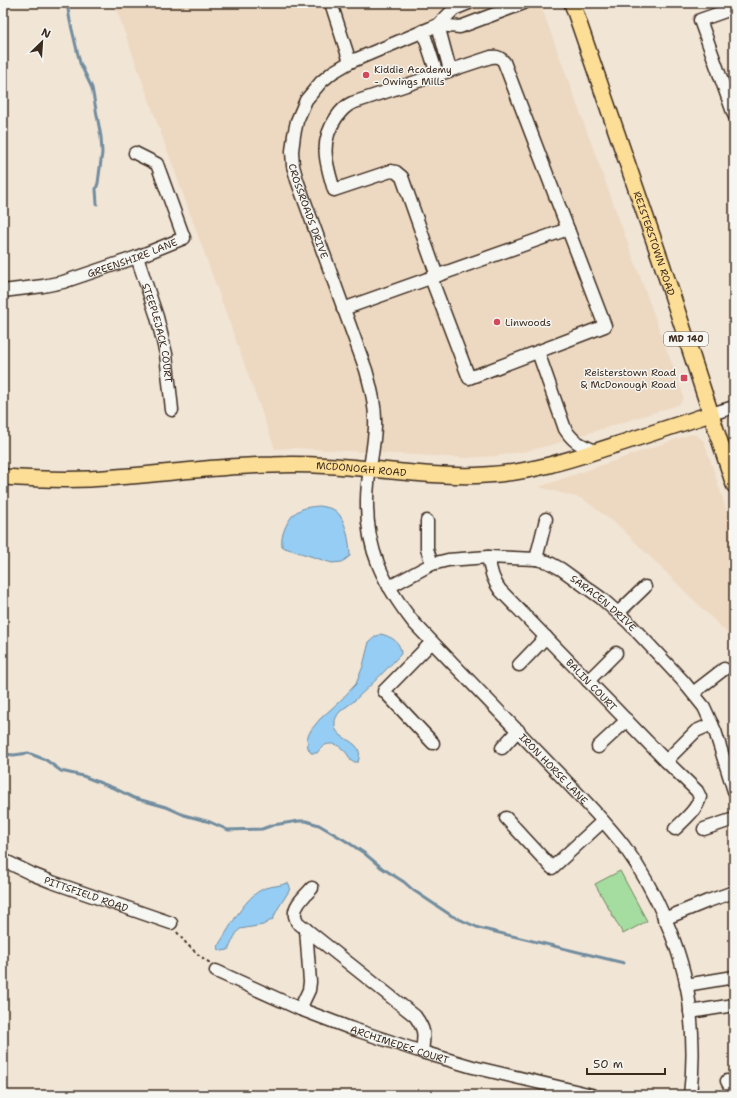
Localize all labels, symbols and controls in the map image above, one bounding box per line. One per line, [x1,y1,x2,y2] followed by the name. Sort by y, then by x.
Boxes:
[22,22,62,62] north arrow
[39,25,53,42] text: N
[374,63,452,88] place label: Kiddie Academy - Owings Mills
[361,70,371,80] marker: Kiddie Academy - Owings Mills
[286,162,331,260] street label: CROSSROADS DRIVE
[631,189,678,297] street label: REISTERSTOWN ROAD
[85,235,179,280] street label: GREENSHIRE LANE
[140,281,176,383] street label: STEEPLEJACK COURT
[505,316,551,329] place label: Linwoods
[492,317,502,327] marker: Linwoods
[664,332,708,346] road number: MD 140
[581,366,677,391] place label: Reisterstown Road & McDonough Road
[679,373,689,383] marker: Reisterstown Road & McDonough Road
[316,459,407,479] street label: MCDONOGH ROAD
[568,572,640,634] street label: SARACEN DRIVE
[563,656,620,713] street label: BALIN COURT
[517,730,591,807] street label: IRON HORSE LANE
[42,873,130,914] street label: PITTSFIELD ROAD
[349,1022,451,1066] street label: ARCHIMEDES COURT
[587,1050,665,1076] scale bar
[593,1056,623,1072] text: 50 m

